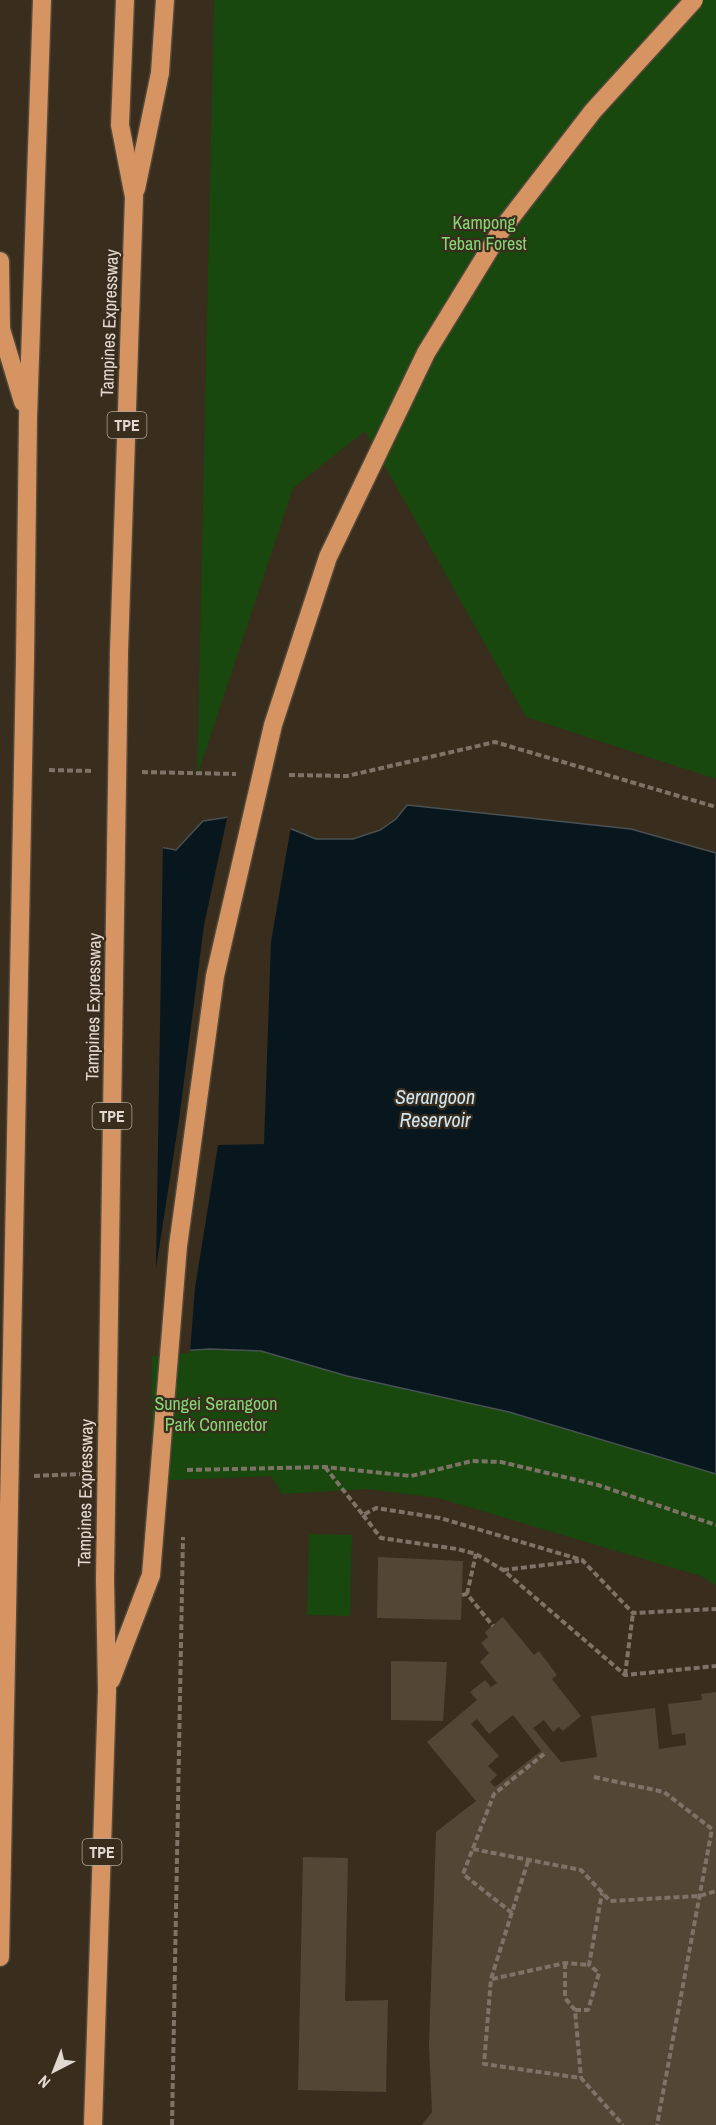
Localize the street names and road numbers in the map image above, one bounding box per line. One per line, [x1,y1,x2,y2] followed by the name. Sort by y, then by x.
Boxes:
[94,248,124,397] street label: Tampines Expressway
[108,412,146,438] road number: TPE
[79,932,107,1081] street label: Tampines Expressway
[92,1103,132,1129] road number: TPE
[71,1418,99,1567] street label: Tampines Expressway
[82,1839,122,1865] road number: TPE

